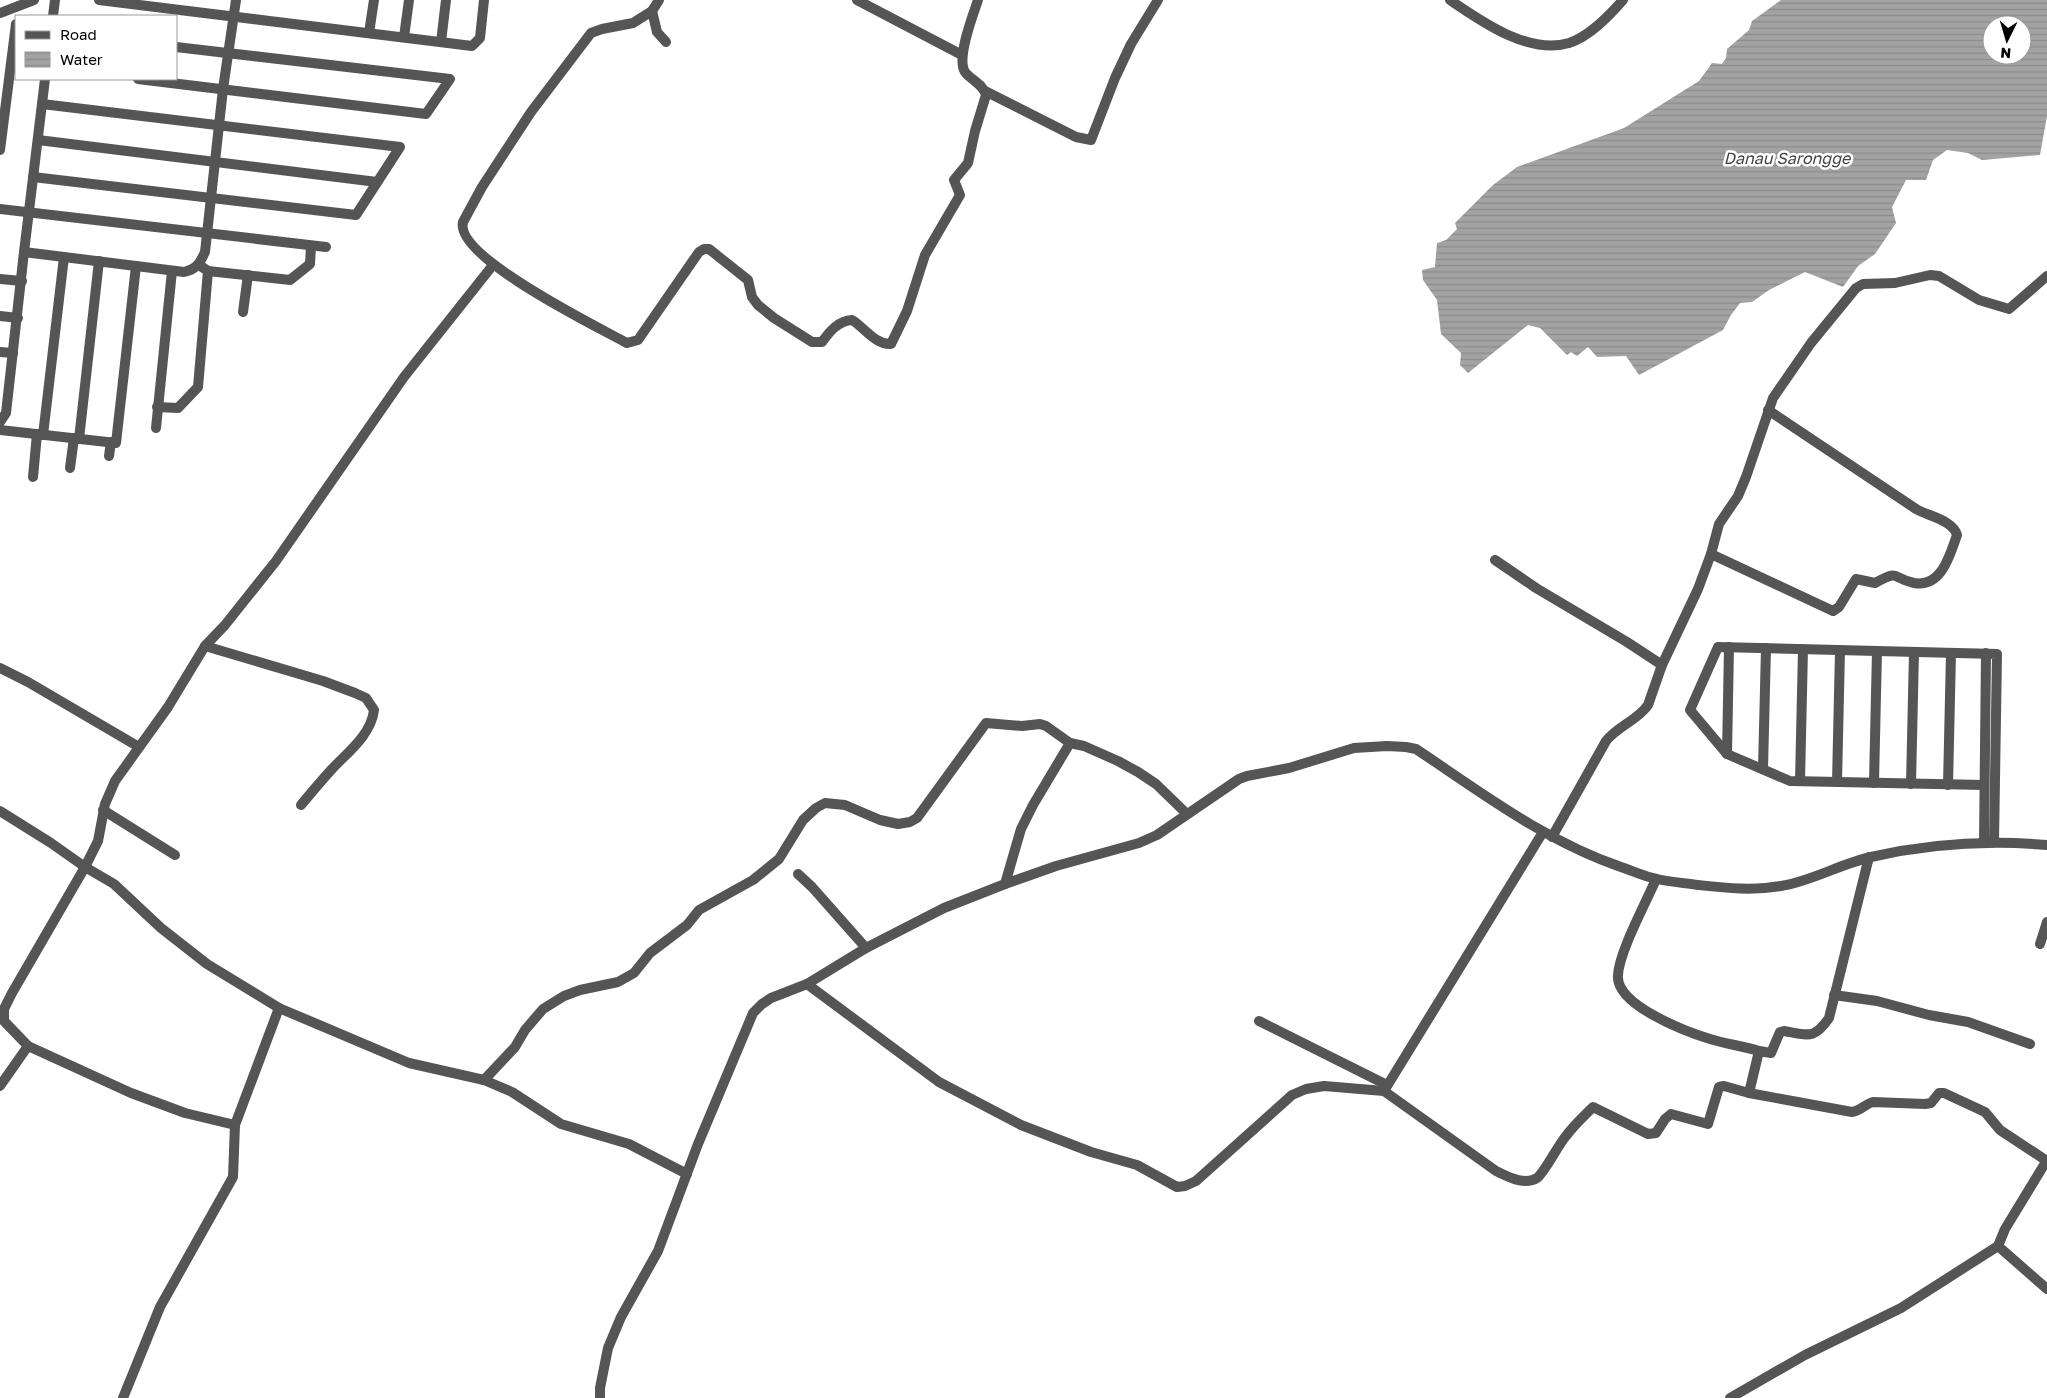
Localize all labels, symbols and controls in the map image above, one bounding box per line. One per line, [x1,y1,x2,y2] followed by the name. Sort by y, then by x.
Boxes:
[15,15,178,80] legend
[1982,15,2032,65] north arrow
[60,25,97,43] text: Road
[2000,45,2012,62] text: N
[60,50,103,68] text: Water
[1724,148,1852,168] water label: Danau Sarongge

